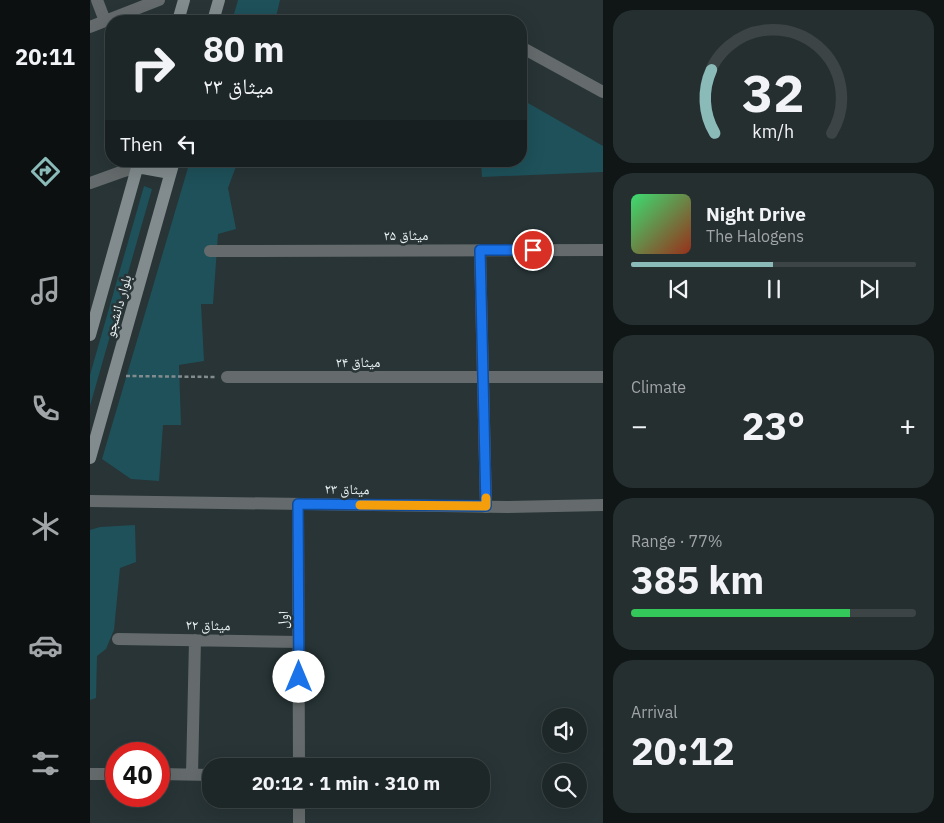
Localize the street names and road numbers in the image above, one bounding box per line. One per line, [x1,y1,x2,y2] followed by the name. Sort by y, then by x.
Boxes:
[384,226,428,244] street label: میثاق ۲۵
[101,273,136,339] street label: بلوار دانشجو
[336,353,380,371] street label: میثاق ۲۴
[324,480,370,498] street label: میثاق ۲۳
[274,611,292,629] street label: اول
[185,616,231,634] street label: میثاق ۲۲

